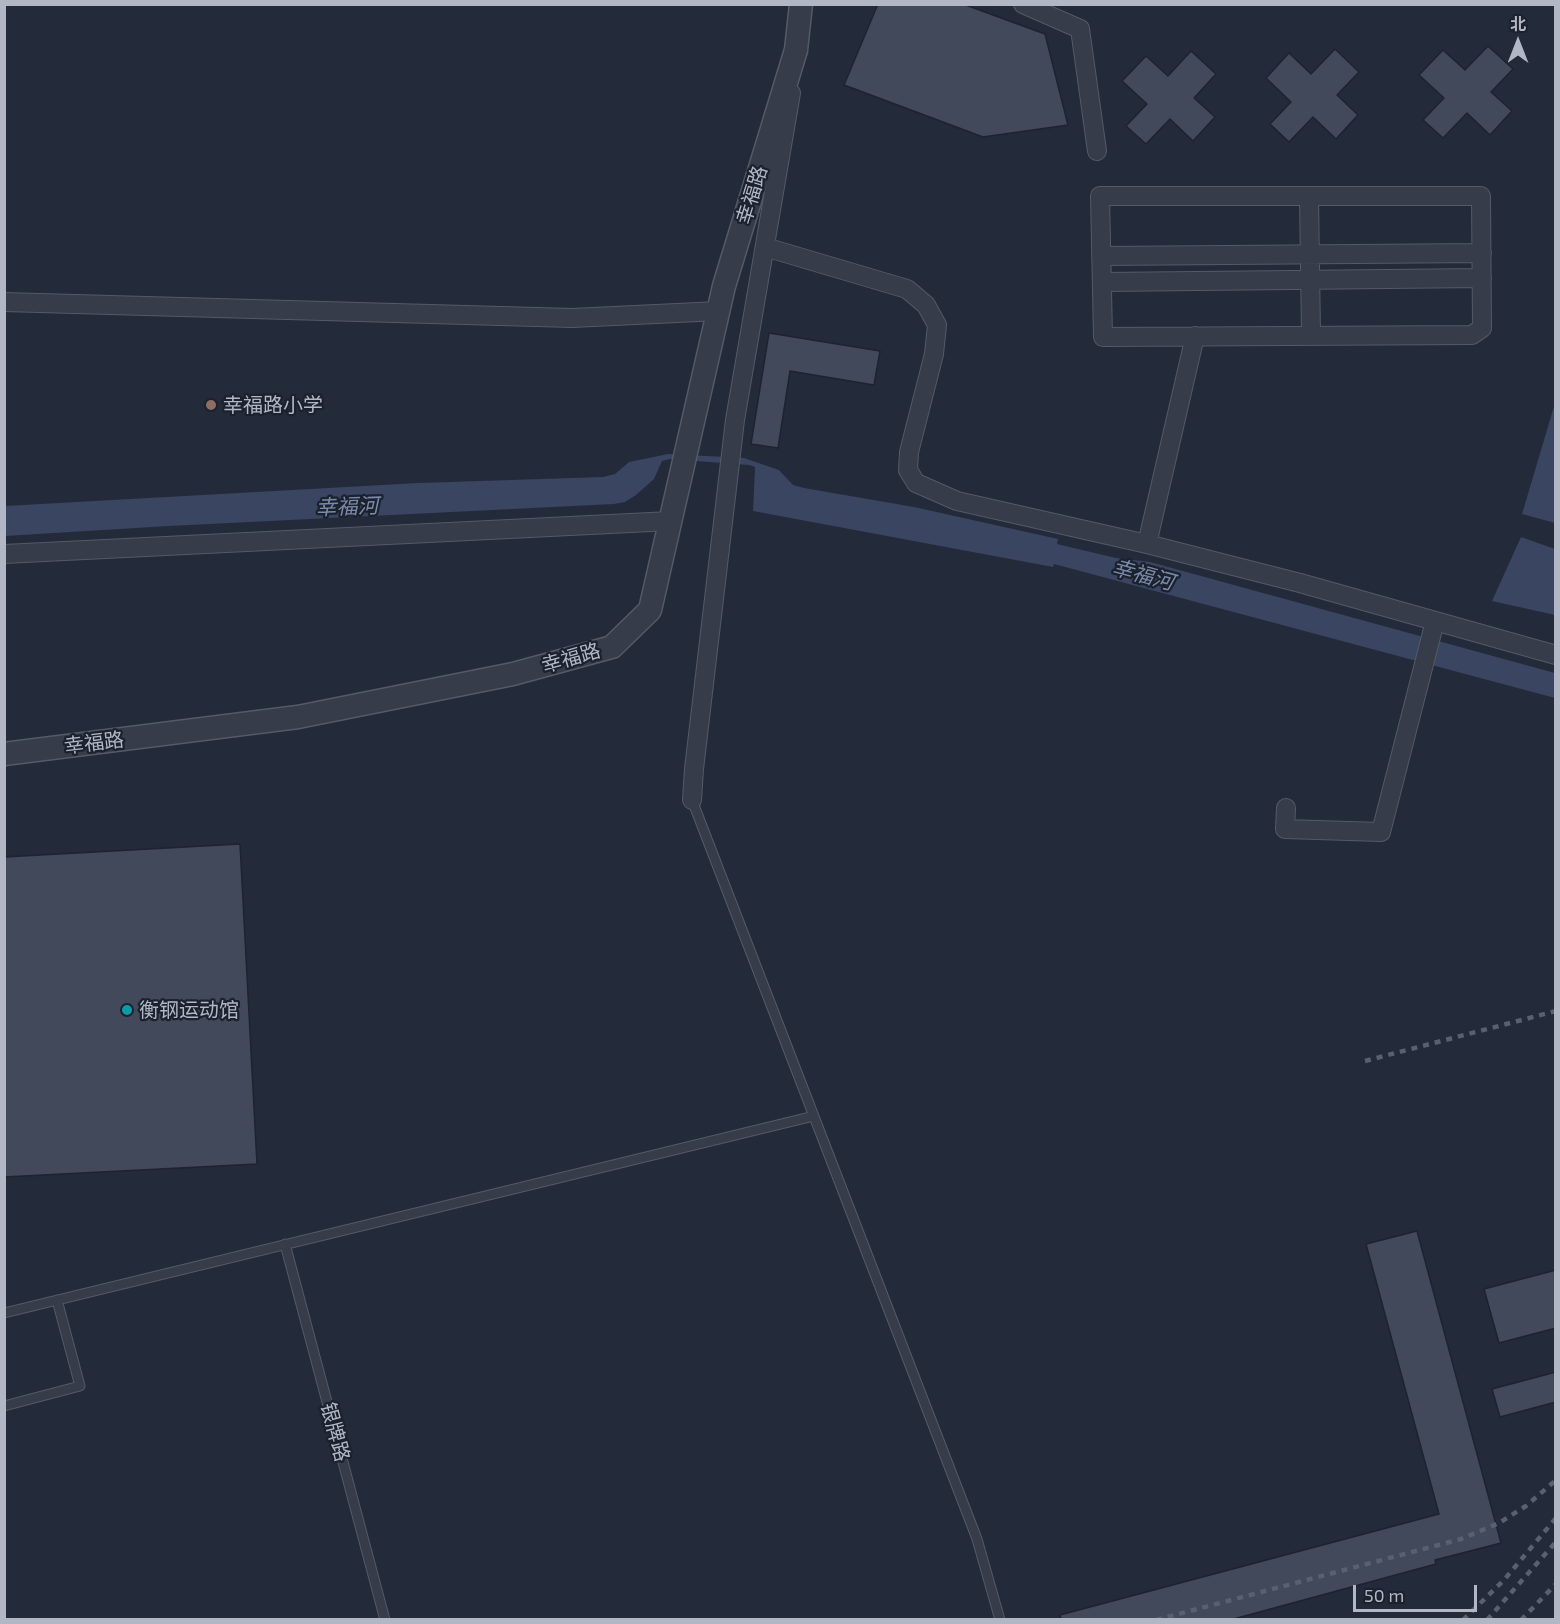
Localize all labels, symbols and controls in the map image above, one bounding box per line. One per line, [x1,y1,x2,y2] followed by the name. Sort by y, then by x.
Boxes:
[1488,12,1548,72] north arrow
[1510,14,1526,33] text: 北
[732,163,772,227] street label: 幸福路
[223,393,323,417] place label: 幸福路小学
[204,398,218,412] marker: 幸福路小学
[315,493,379,521] water label: 幸福河
[1109,555,1177,595] water label: 幸福河
[539,638,603,678] street label: 幸福路
[63,727,125,759] street label: 幸福路
[139,998,239,1022] place label: 衡钢运动馆
[120,1003,134,1017] marker: 衡钢运动馆
[316,1400,354,1464] street label: 银牌路
[1356,1573,1480,1611] scale bar
[1364,1584,1404,1606] text: 50 m

